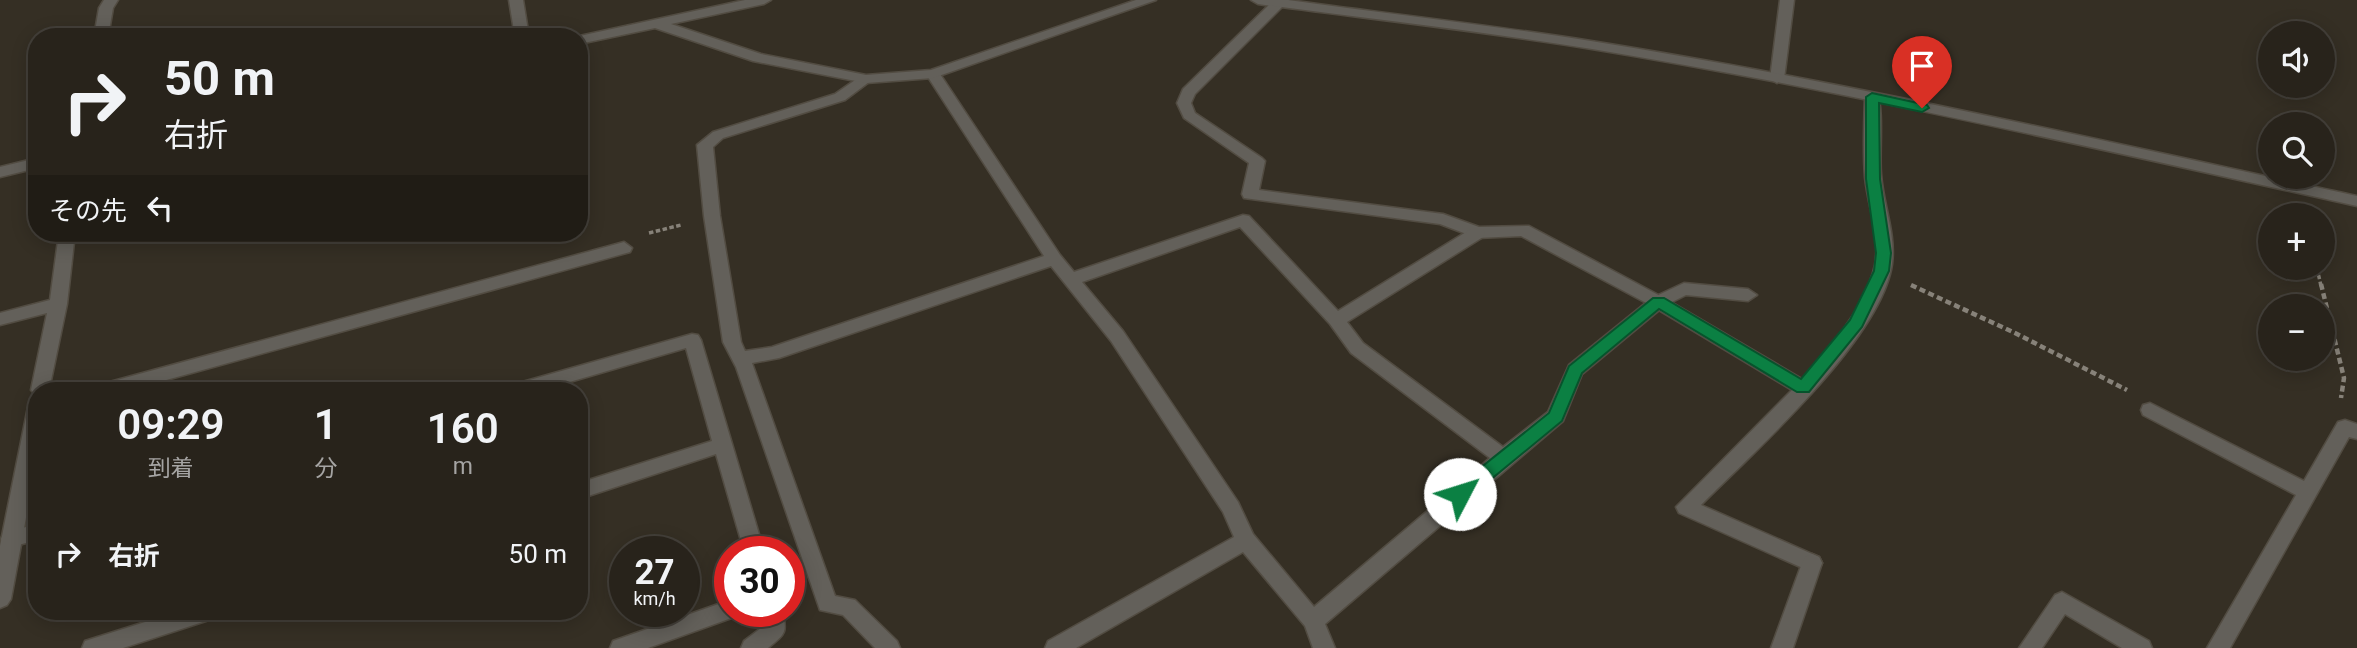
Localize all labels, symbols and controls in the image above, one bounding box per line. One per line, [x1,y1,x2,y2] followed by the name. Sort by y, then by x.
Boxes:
[2258,21,2335,371] map controls
[2258,21,2335,98] button: sound
[1892,36,1952,108] pin
[1903,47,1941,85] icon: arrive
[164,50,275,107] text: 50 m
[49,56,140,147] icon: right
[2258,112,2335,189] button: search
[164,116,228,154] text: 右折
[141,189,179,227] icon: left
[49,196,127,226] text: その先
[2258,203,2335,280] button: +
[2258,294,2335,371] button: −
[117,400,225,449] text: 09:29
[314,400,338,449] text: 1
[427,404,499,453] text: 160
[453,453,473,480] text: m
[148,455,194,482] text: 到着
[314,455,337,482] text: 分
[1423,457,1497,531] position arrow
[49,535,87,573] icon: right
[714,536,805,627] speed limit sign: 30
[509,539,567,569] text: 50 m
[108,541,160,571] text: 右折
[634,552,675,593] text: 27
[633,588,676,609] text: km/h

